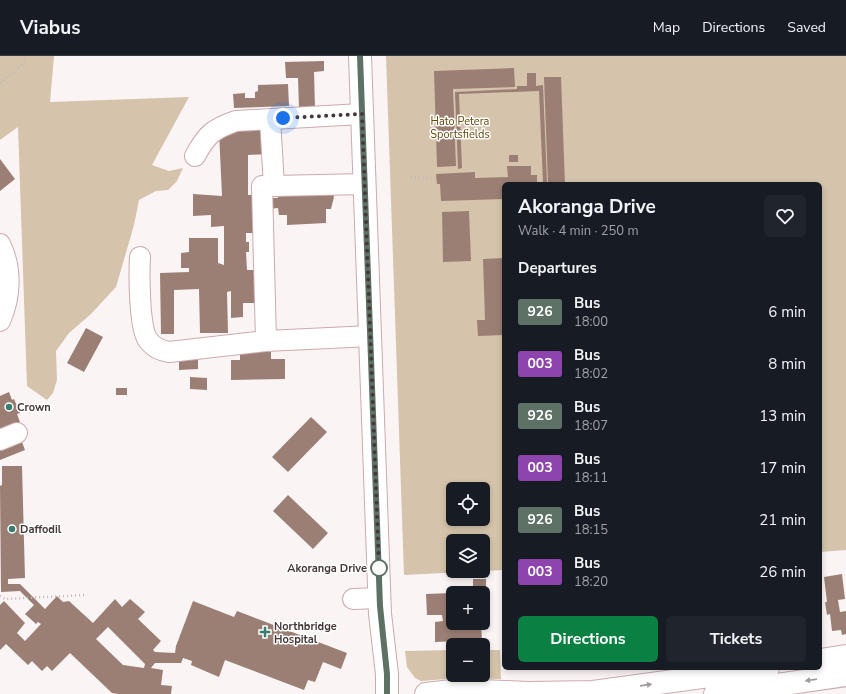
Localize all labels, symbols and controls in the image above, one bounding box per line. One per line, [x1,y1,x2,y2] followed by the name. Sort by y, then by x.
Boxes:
[20,15,80,41] text: Viabus
[653,18,680,37] text: Map
[702,18,765,37] text: Directions
[787,18,826,37] text: Saved
[273,108,293,128] your location
[430,114,490,142] park label: Hato Petera Sportsfields
[518,194,656,220] text: Akoranga Drive
[764,195,806,237] button: heart
[518,222,639,240] text: Walk · 4 min · 250 m
[518,258,597,278] text: Departures
[574,293,600,313] text: Bus
[527,302,553,321] text: 926
[768,302,806,322] text: 6 min
[574,313,608,331] text: 18:00
[574,345,600,365] text: Bus
[527,354,553,373] text: 003
[768,354,806,374] text: 8 min
[574,365,608,383] text: 18:02
[574,397,600,417] text: Bus
[17,400,51,415] place label: Crown
[4,402,14,412] marker: Crown
[527,406,553,425] text: 926
[759,406,806,426] text: 13 min
[574,417,608,435] text: 18:07
[574,449,600,469] text: Bus
[527,458,553,477] text: 003
[759,458,806,478] text: 17 min
[574,469,608,487] text: 18:11
[446,482,490,682] map controls
[446,482,490,526] button: locate
[574,501,600,521] text: Bus
[527,510,553,529] text: 926
[759,510,806,530] text: 21 min
[574,521,608,539] text: 18:15
[20,522,62,537] place label: Daffodil
[7,524,17,534] marker: Daffodil
[446,534,490,578] button: layers
[574,553,600,573] text: Bus
[370,559,388,577] marker: Akoranga Drive
[287,561,367,576] place label: Akoranga Drive
[527,562,553,581] text: 003
[759,562,806,582] text: 26 min
[574,573,608,591] text: 18:20
[446,586,490,630] button: +
[518,616,658,662] button: Directions
[666,616,806,662] button: Tickets
[274,619,337,647] place label: Northbridge Hospital
[259,626,271,638] marker: Northbridge Hospital
[446,638,490,682] button: −
[805,677,817,683] one-way arrow
[640,682,652,688] one-way arrow

